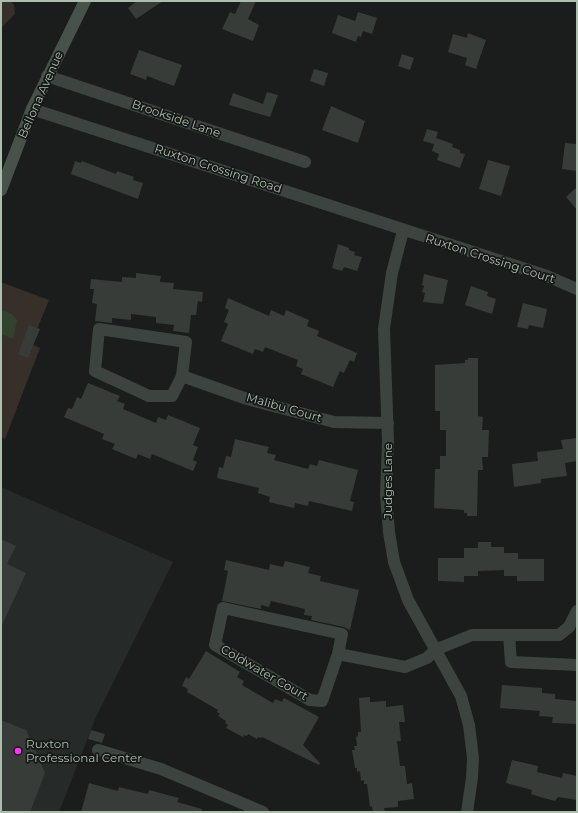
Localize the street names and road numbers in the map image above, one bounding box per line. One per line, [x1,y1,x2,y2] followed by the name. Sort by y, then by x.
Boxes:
[15,49,67,141] street label: Bellona Avenue
[130,97,222,141] street label: Brookside Lane
[153,142,283,196] street label: Ruxton Crossing Road
[423,231,557,287] street label: Ruxton Crossing Court
[245,390,323,426] street label: Malibu Court
[381,443,395,519] street label: Judges Lane
[218,642,310,704] street label: Coldwater Court

